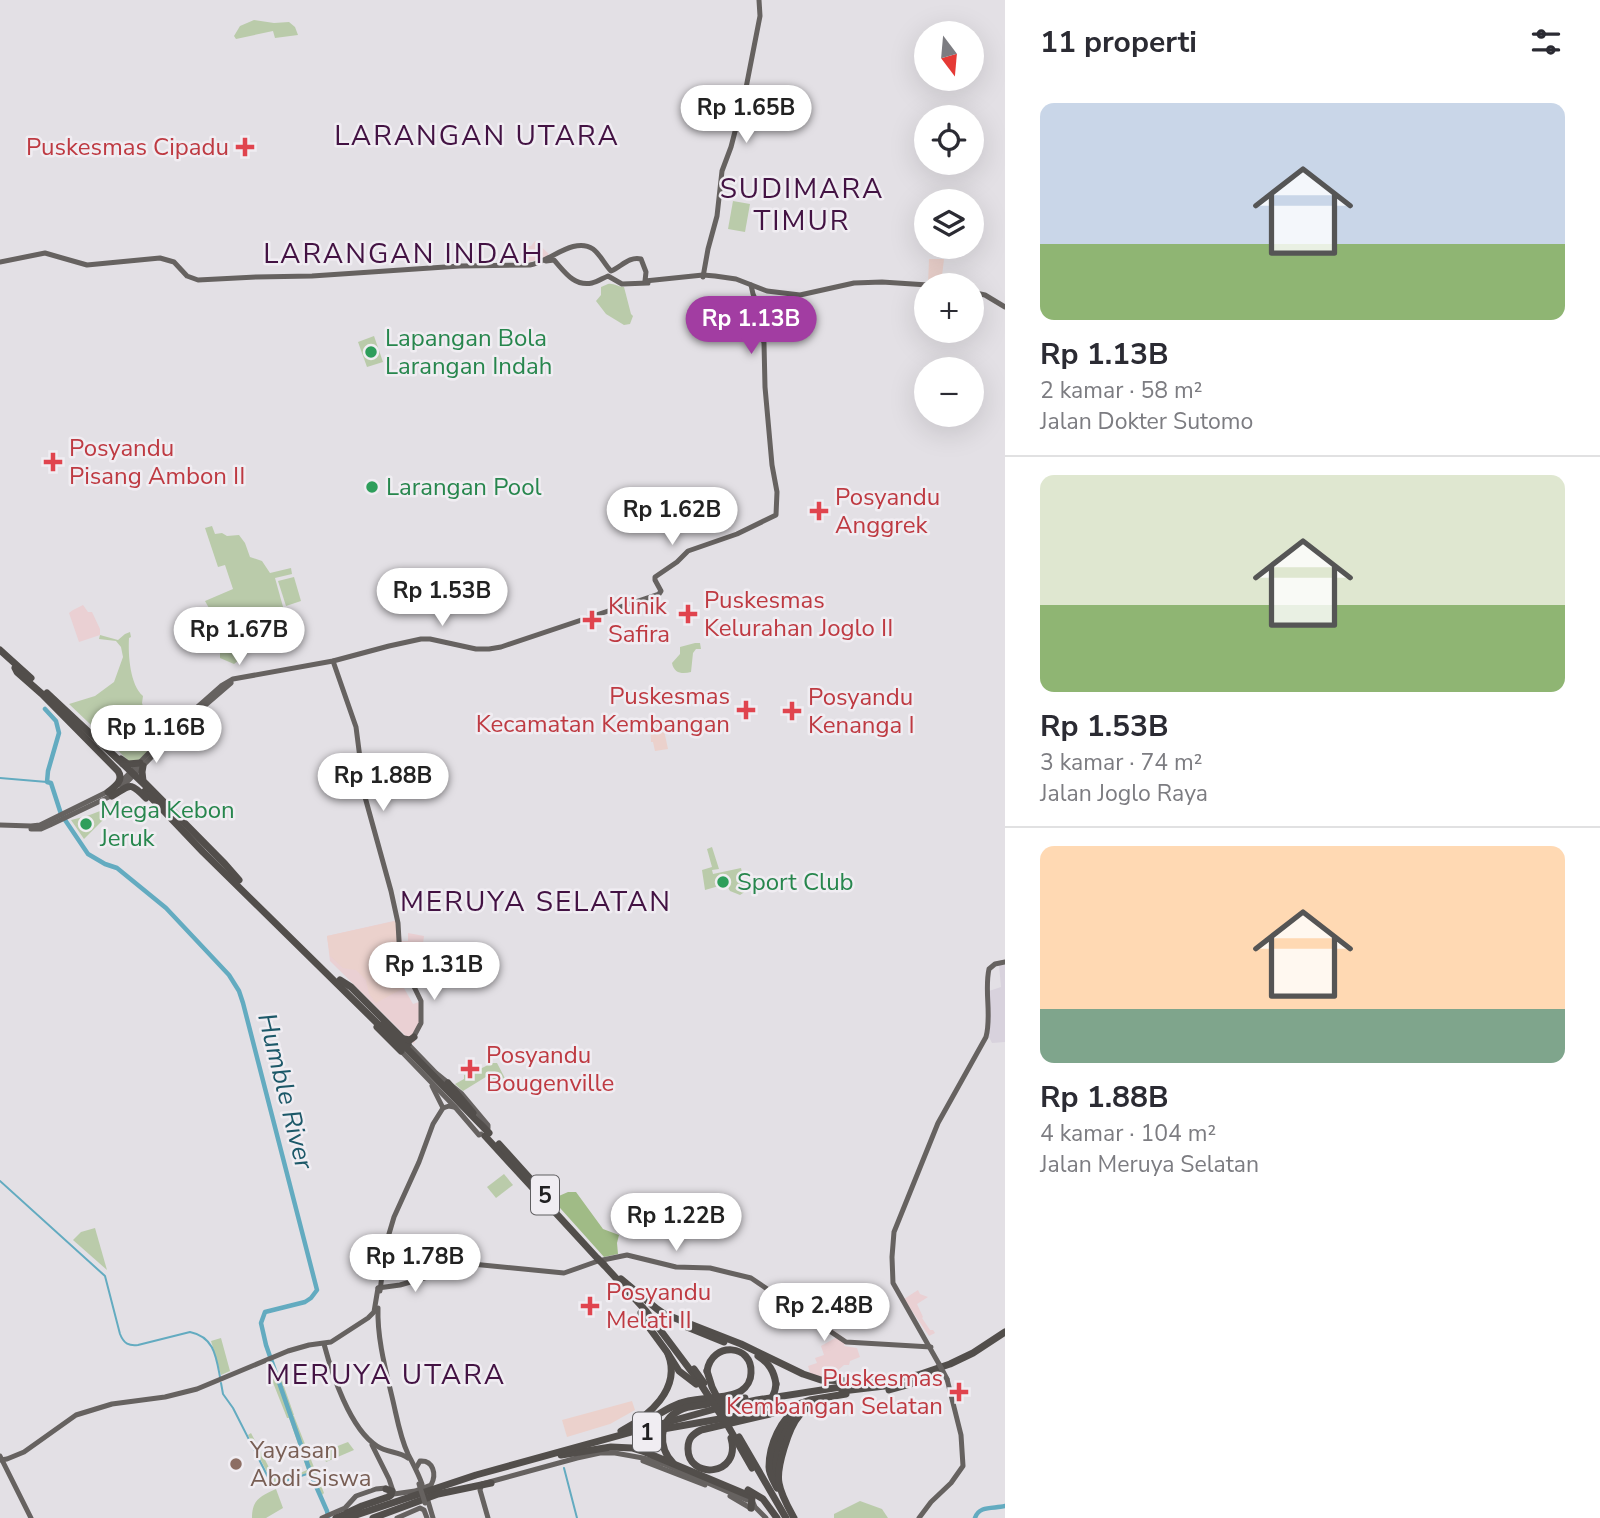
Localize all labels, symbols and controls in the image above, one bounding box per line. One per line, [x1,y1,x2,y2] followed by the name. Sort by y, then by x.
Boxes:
[914,21,984,91] north arrow
[914,21,984,427] map controls
[1040,22,1197,63] text: 11 properti
[1527,23,1565,61] icon: filters
[674,86,818,145] pin: Rp 1.65B
[697,92,795,123] text: Rp 1.65B
[914,105,984,175] button: locate
[334,117,620,155] district label: LARANGAN UTARA
[26,131,229,163] place label: Puskesmas Cipadu
[235,137,255,157] marker: Puskesmas Cipadu
[1240,148,1366,274] icon: home
[720,170,884,240] district label: SUDIMARA TIMUR
[914,189,984,259] button: layers
[263,235,545,273] district label: LARANGAN INDAH
[914,273,984,343] button: +
[679,296,823,356] pin: Rp 1.13B
[702,303,800,334] text: Rp 1.13B
[385,322,552,382] place label: Lapangan Bola Larangan Indah
[1040,334,1169,375] text: Rp 1.13B
[363,344,379,360] marker: Lapangan Bola Larangan Indah
[914,357,984,427] button: −
[1040,375,1202,406] text: 2 kamar · 58 m²
[1040,406,1253,437] text: Jalan Dokter Sutomo
[69,432,245,492] place label: Posyandu Pisang Ambon II
[43,452,63,472] marker: Posyandu Pisang Ambon II
[386,471,542,503] place label: Larangan Pool
[364,479,380,495] marker: Larangan Pool
[835,481,940,541] place label: Posyandu Anggrek
[600,488,744,547] pin: Rp 1.62B
[623,494,721,525] text: Rp 1.62B
[809,501,829,521] marker: Posyandu Anggrek
[1240,520,1366,646] icon: home
[370,568,514,628] pin: Rp 1.53B
[393,575,491,606] text: Rp 1.53B
[704,584,893,644] place label: Puskesmas Kelurahan Joglo II
[608,590,670,650] place label: Klinik Safira
[678,604,698,624] marker: Puskesmas Kelurahan Joglo II
[167,608,311,667] pin: Rp 1.67B
[582,610,602,630] marker: Klinik Safira
[190,614,288,645] text: Rp 1.67B
[476,680,730,740] place label: Puskesmas Kecamatan Kembangan
[808,681,915,741] place label: Posyandu Kenanga I
[736,700,756,720] marker: Puskesmas Kecamatan Kembangan
[782,701,802,721] marker: Posyandu Kenanga I
[84,706,228,765] pin: Rp 1.16B
[1040,706,1169,747] text: Rp 1.53B
[107,712,205,743] text: Rp 1.16B
[1040,747,1202,778] text: 3 kamar · 74 m²
[311,754,455,813] pin: Rp 1.88B
[334,760,432,791] text: Rp 1.88B
[1040,778,1208,809] text: Jalan Joglo Raya
[99,794,235,854] place label: Mega Kebon Jeruk
[78,816,94,832] marker: Mega Kebon Jeruk
[737,866,854,898] place label: Sport Club
[715,874,731,890] marker: Sport Club
[400,883,672,921] district label: MERUYA SELATAN
[1240,891,1366,1017] icon: home
[362,942,506,1002] pin: Rp 1.31B
[385,949,483,980] text: Rp 1.31B
[249,1009,322,1173] water label: Humble River
[486,1039,614,1099] place label: Posyandu Bougenville
[460,1059,480,1079] marker: Posyandu Bougenville
[1040,1077,1169,1118] text: Rp 1.88B
[1040,1118,1216,1149] text: 4 kamar · 104 m²
[1040,1149,1259,1180] text: Jalan Meruya Selatan
[531,1176,559,1214] road number: 5
[604,1194,748,1253] pin: Rp 1.22B
[627,1200,725,1231] text: Rp 1.22B
[343,1234,487,1294] pin: Rp 1.78B
[366,1241,464,1272] text: Rp 1.78B
[606,1276,711,1336] place label: Posyandu Melati II
[752,1284,896,1343] pin: Rp 2.48B
[775,1290,873,1321] text: Rp 2.48B
[580,1296,600,1316] marker: Posyandu Melati II
[266,1356,506,1394] district label: MERUYA UTARA
[726,1362,943,1422] place label: Puskesmas Kembangan Selatan
[949,1382,969,1402] marker: Puskesmas Kembangan Selatan
[633,1413,661,1452] road number: 1
[249,1434,372,1494] place label: Yayasan Abdi Siswa
[228,1456,244,1472] marker: Yayasan Abdi Siswa

